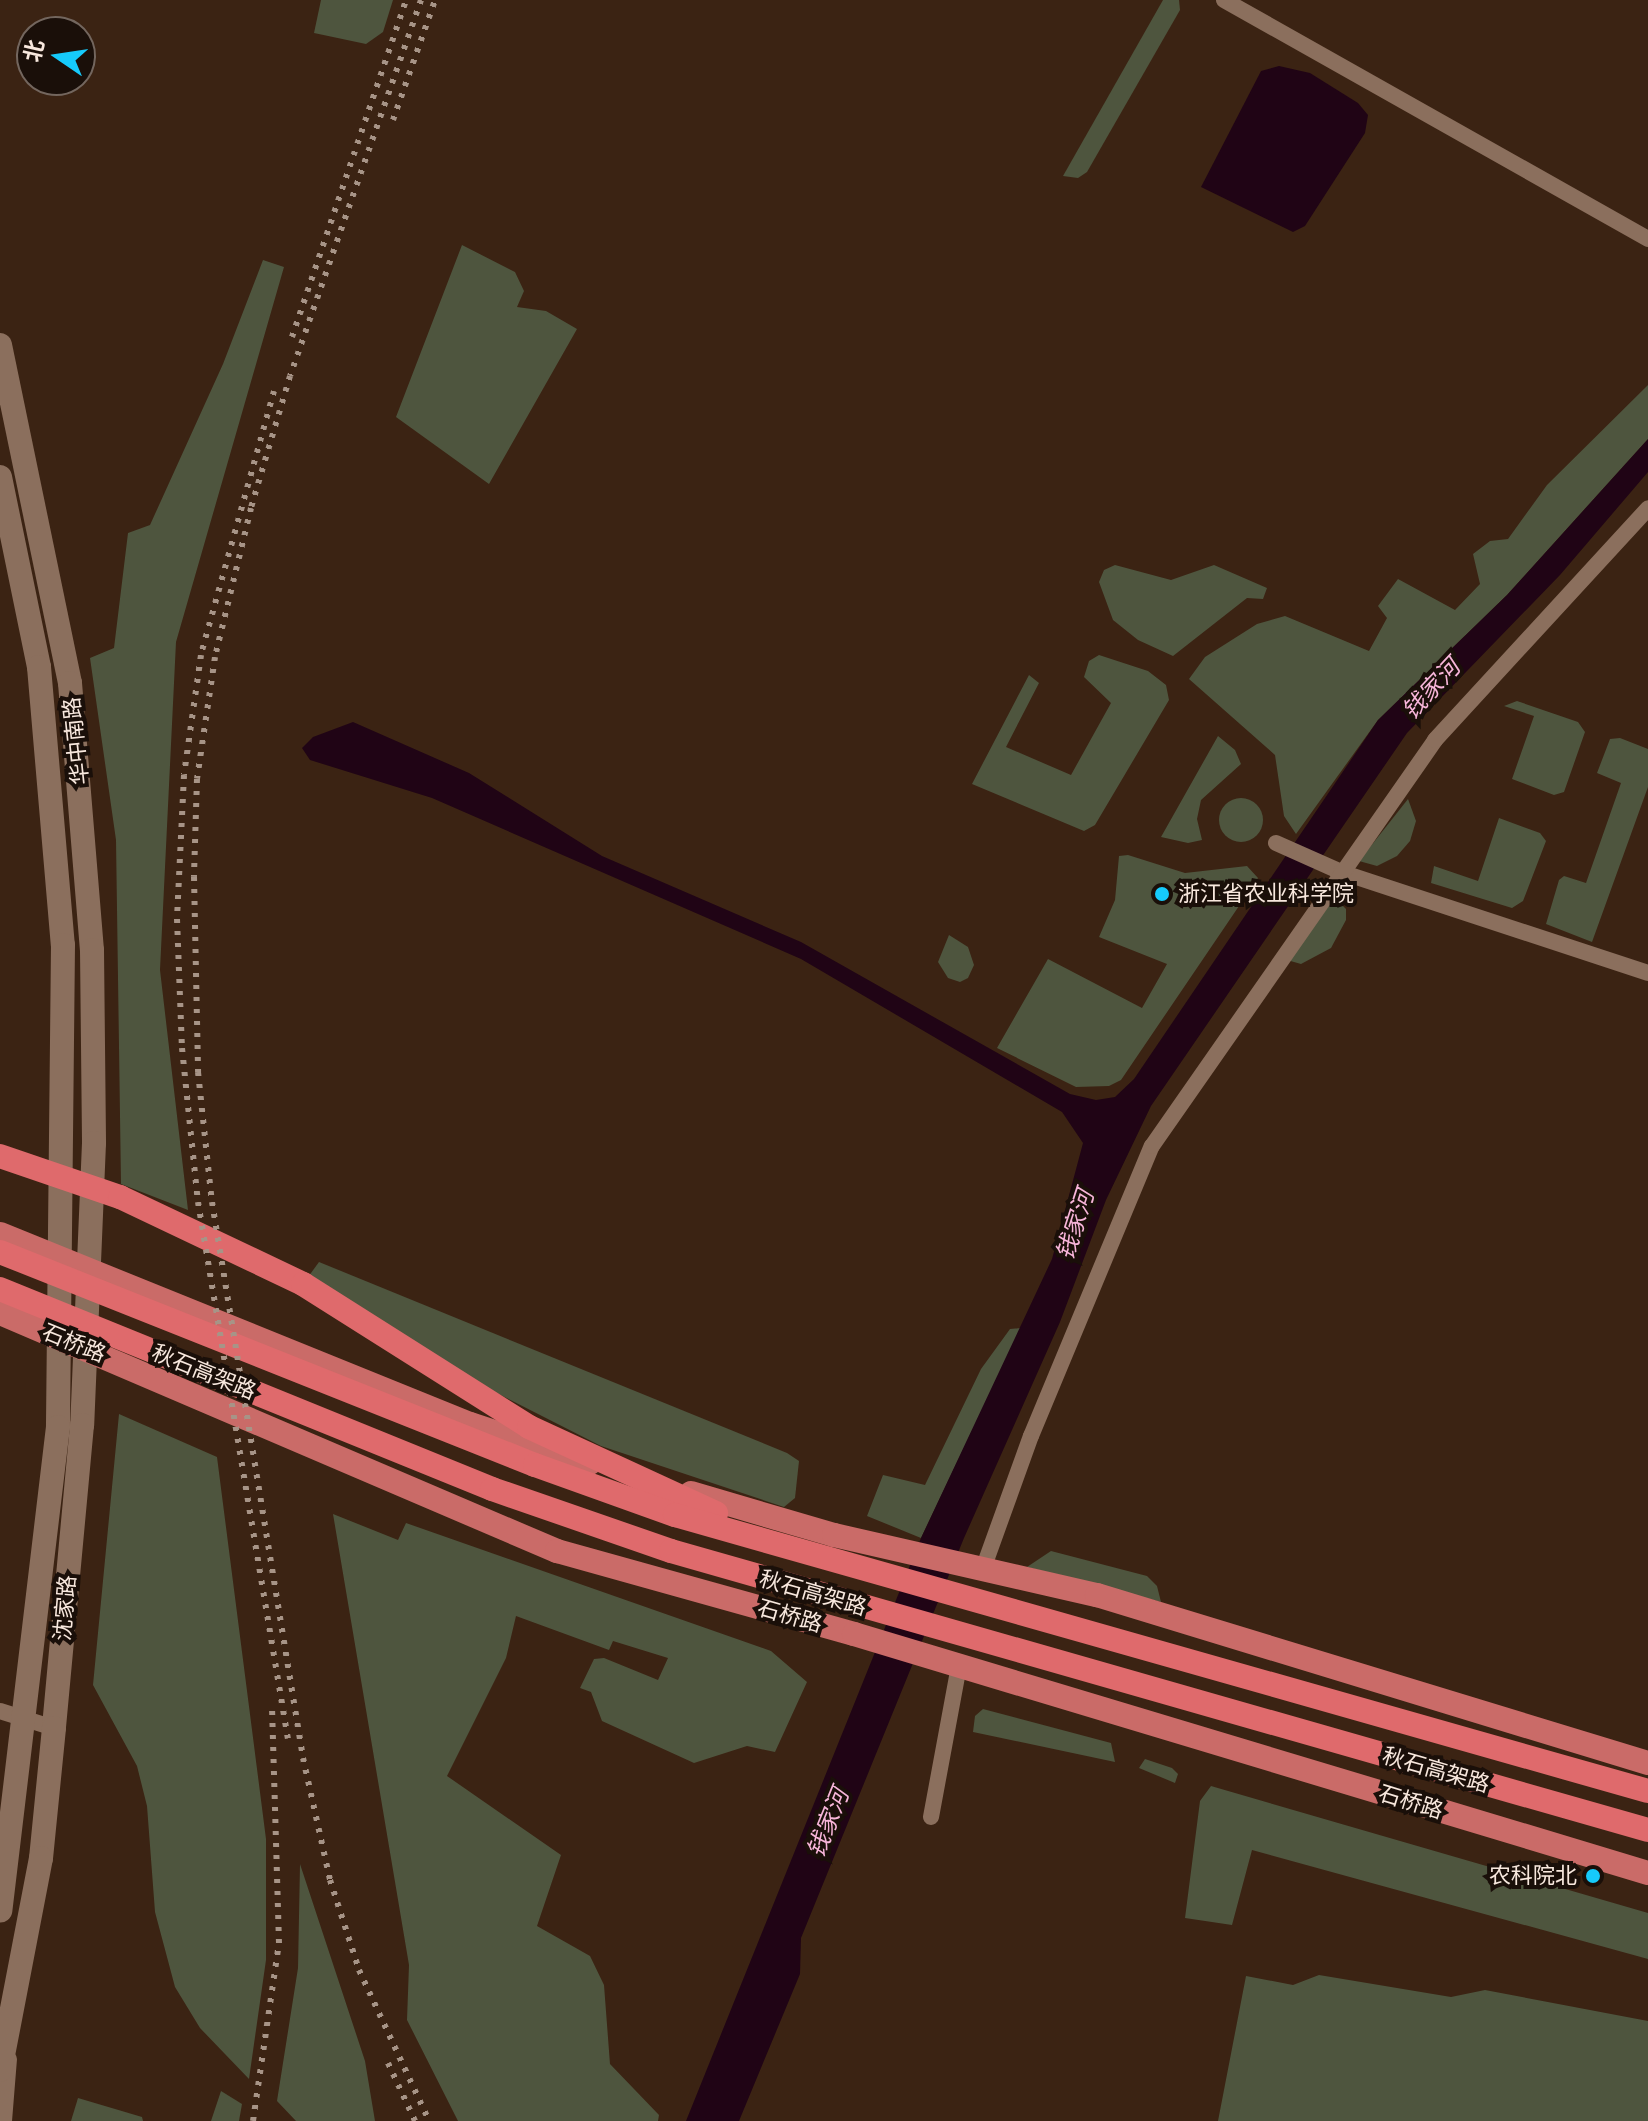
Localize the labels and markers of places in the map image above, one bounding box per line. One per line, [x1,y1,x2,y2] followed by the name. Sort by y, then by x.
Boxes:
[1178,881,1354,907] place label: 浙江省农业科学院
[1153,885,1171,903] marker: 浙江省农业科学院
[1489,1863,1577,1889] place label: 农科院北
[1584,1867,1602,1885] marker: 农科院北

